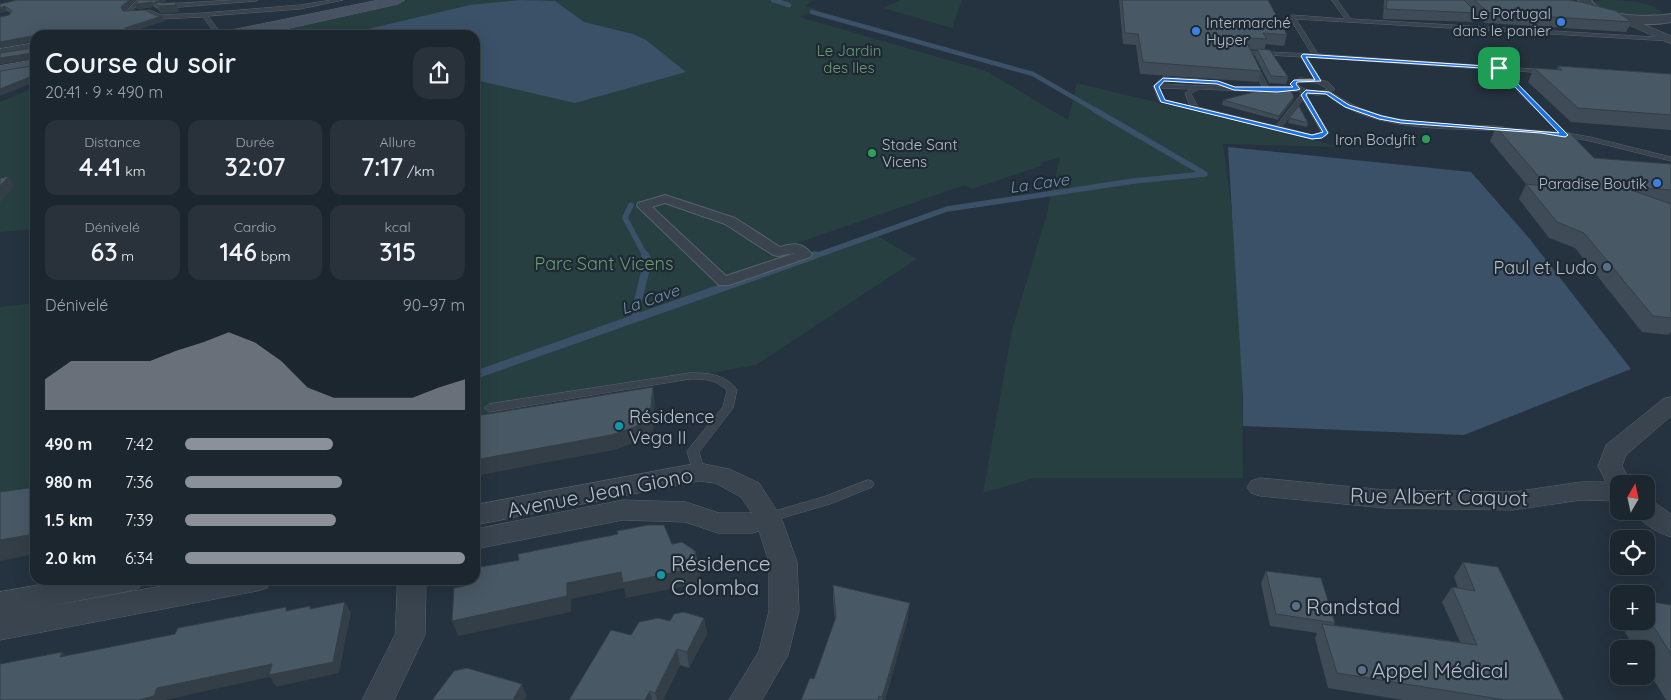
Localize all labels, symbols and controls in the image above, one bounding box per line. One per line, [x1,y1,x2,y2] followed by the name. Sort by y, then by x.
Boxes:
[1453,4,1551,40] place label: Le Portugal dans le panier
[1206,13,1291,49] place label: Intermarché Hyper
[1555,16,1567,28] marker: Le Portugal dans le panier
[1190,25,1202,37] marker: Intermarché Hyper
[817,41,881,77] park label: Le Jardin des Iles
[45,45,236,80] text: Course du soir
[413,47,465,99] button: share
[1478,47,1520,89] pin
[1485,54,1513,82] icon: arrive
[45,82,163,102] text: 20:41 · 9 × 490 m
[1335,130,1416,149] place label: Iron Bodyfit
[84,133,140,151] text: Distance
[236,133,274,151] text: Durée
[379,133,416,151] text: Allure
[1420,133,1432,145] marker: Iron Bodyfit
[882,135,958,171] place label: Stade Sant Vicens
[866,147,878,159] marker: Stade Sant Vicens
[79,151,121,182] text: 4.41
[224,151,286,182] text: 32:07
[361,151,403,182] text: 7:17
[121,162,146,180] text: km
[403,162,435,180] text: /km
[1008,169,1071,197] water label: La Cave
[1539,174,1647,193] place label: Paradise Boutik
[1651,177,1663,189] marker: Paradise Boutik
[85,218,140,236] text: Dénivelé
[234,218,276,236] text: Cardio
[385,218,411,236] text: kcal
[91,236,118,267] text: 63
[220,236,257,267] text: 146
[379,236,416,267] text: 315
[118,247,134,265] text: m
[257,247,290,265] text: bpm
[535,252,673,275] park label: Parc Sant Vicens
[1494,256,1597,279] place label: Paul et Ludo
[1601,261,1613,273] marker: Paul et Ludo
[618,279,683,318] water label: La Cave
[45,295,108,315] text: Dénivelé
[403,295,465,315] text: 90–97 m
[629,405,714,449] place label: Résidence Vega II
[613,420,625,432] marker: Résidence Vega II
[45,434,92,454] text: 490 m
[125,434,154,454] text: 7:42
[505,461,695,523] street label: Avenue Jean Giono
[45,472,92,492] text: 980 m
[125,472,153,492] text: 7:36
[1610,475,1655,520] north arrow
[1610,475,1655,685] map controls
[1350,481,1528,511] street label: Rue Albert Caquot
[45,510,93,530] text: 1.5 km
[125,510,154,530] text: 7:39
[1610,530,1655,575] button: locate
[45,548,96,568] text: 2.0 km
[125,548,153,568] text: 6:34
[671,550,771,600] place label: Résidence Colomba
[655,569,667,581] marker: Résidence Colomba
[1610,585,1655,630] button: +
[1306,593,1400,619] place label: Randstad
[1290,600,1302,612] marker: Randstad
[1610,640,1655,685] button: −
[1372,657,1508,683] place label: Appel Médical
[1356,664,1368,676] marker: Appel Médical

